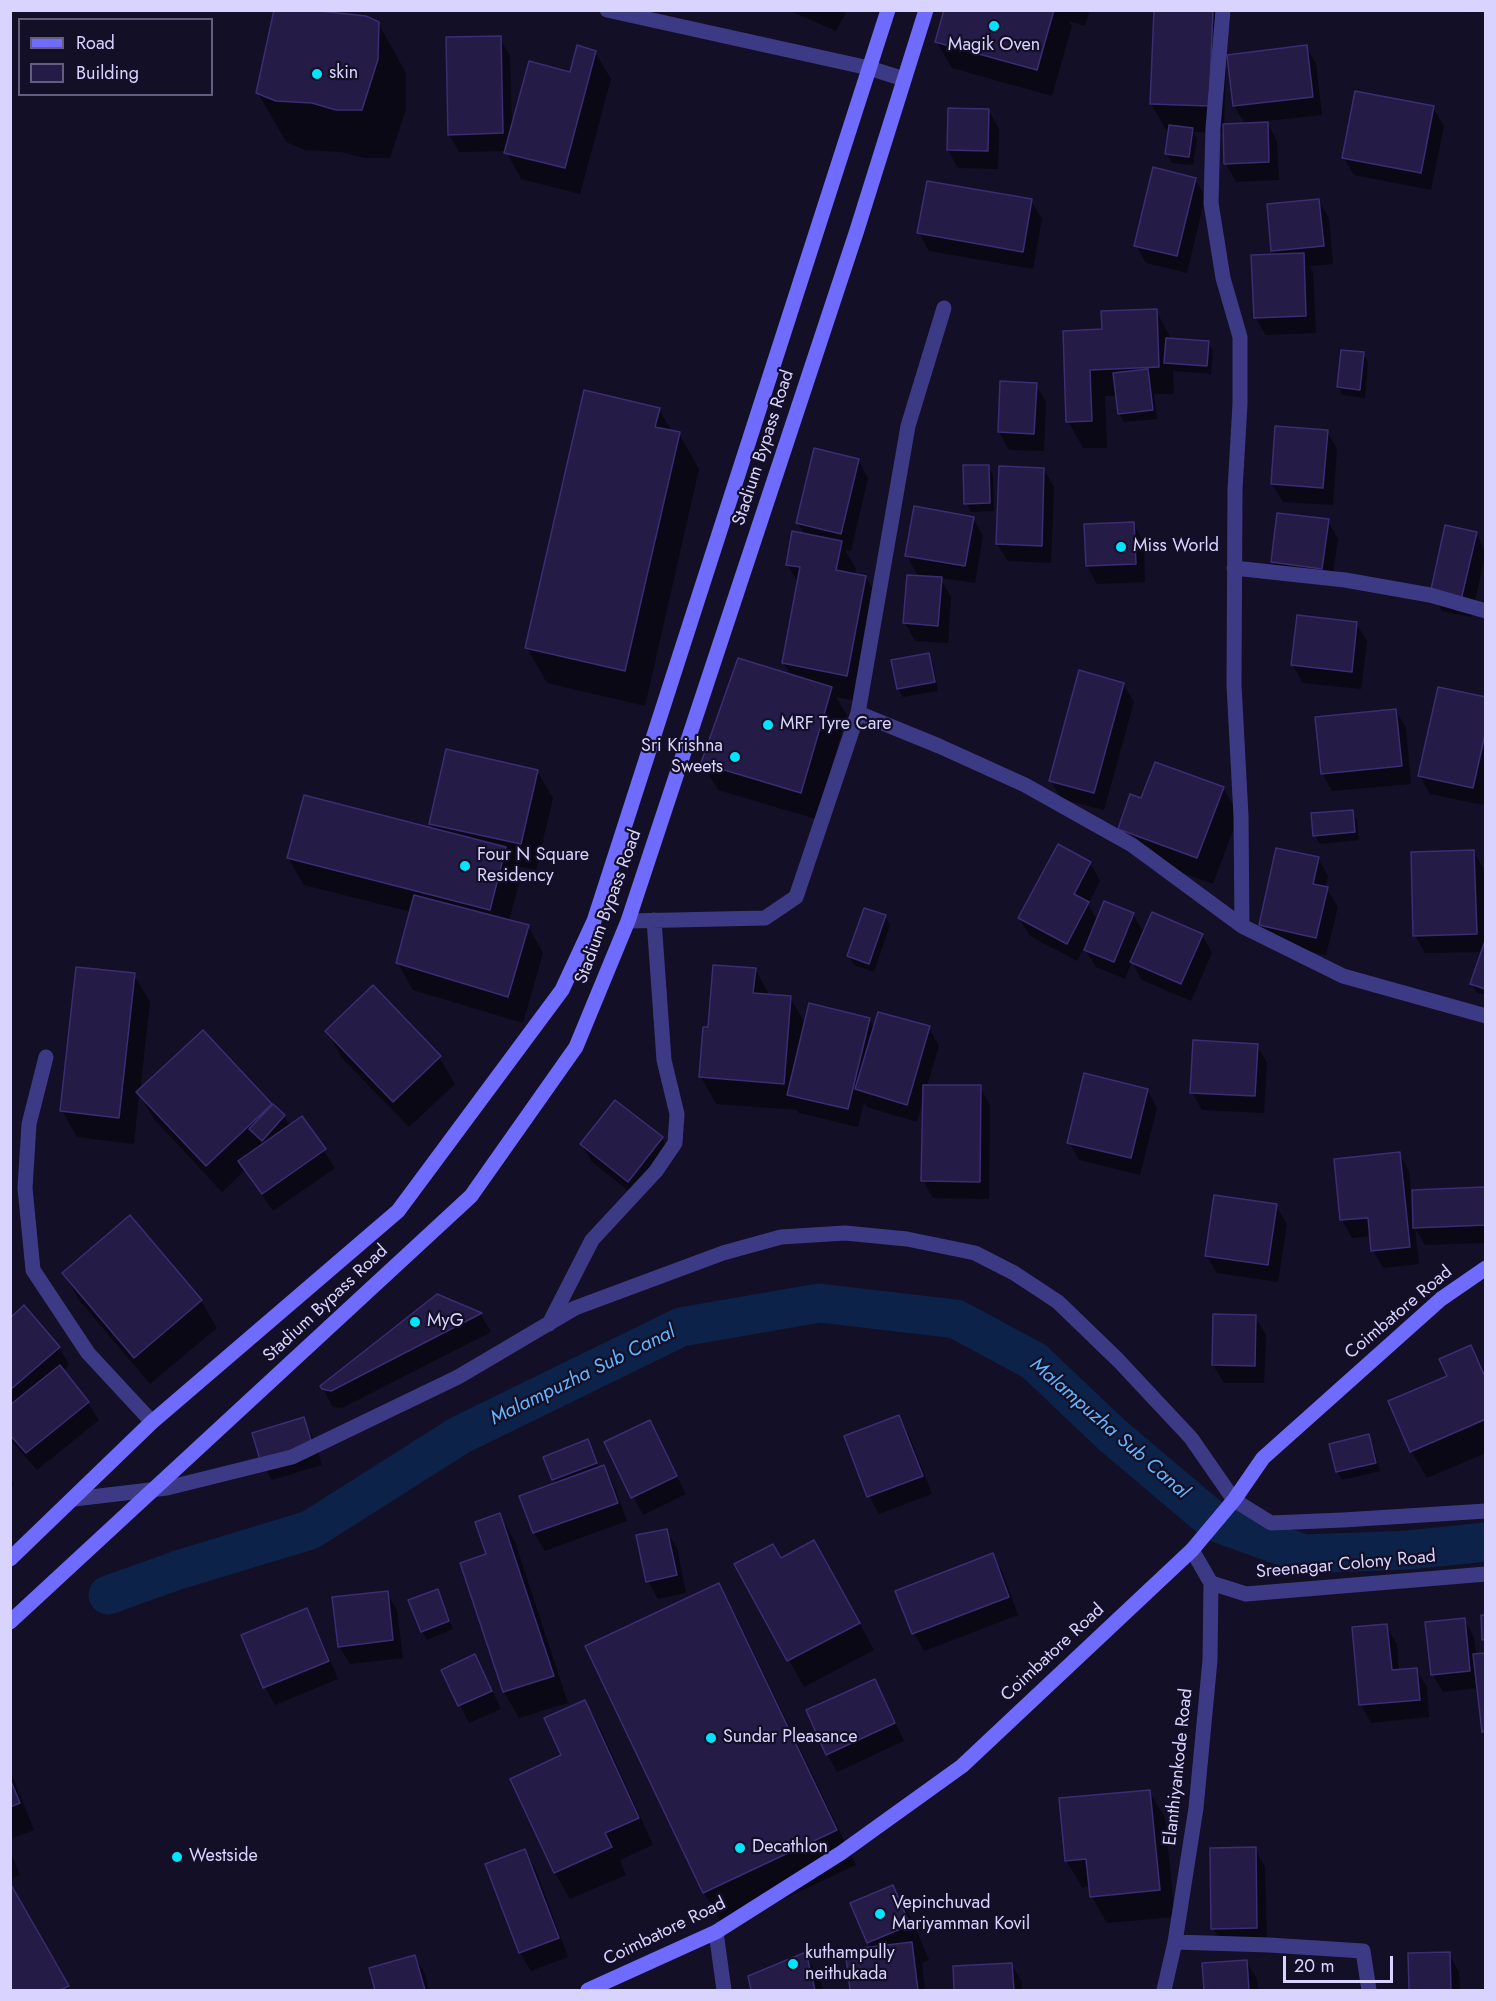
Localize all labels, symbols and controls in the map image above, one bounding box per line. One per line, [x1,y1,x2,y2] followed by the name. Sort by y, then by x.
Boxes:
[18,18,213,96] legend
[987,19,1001,33] marker: Magik Oven
[76,30,115,56] text: Road
[948,35,1040,57] place label: Magik Oven
[76,60,139,86] text: Building
[329,63,358,85] place label: skin
[310,67,324,81] marker: skin
[729,367,799,529] street label: Stadium Bypass Road
[1133,536,1219,558] place label: Miss World
[1114,540,1128,554] marker: Miss World
[780,714,892,736] place label: MRF Tyre Care
[761,718,775,732] marker: MRF Tyre Care
[641,736,723,778] place label: Sri Krishna Sweets
[728,750,742,764] marker: Sri Krishna Sweets
[571,827,647,987] street label: Stadium Bypass Road
[477,845,589,888] place label: Four N Square Residency
[458,859,472,873] marker: Four N Square Residency
[259,1241,393,1367] street label: Stadium Bypass Road
[1341,1262,1457,1364] street label: Coimbatore Road
[427,1311,464,1333] place label: MyG
[408,1315,422,1329] marker: MyG
[487,1321,679,1431] water label: Malampuzha Sub Canal
[1025,1353,1193,1505] water label: Malampuzha Sub Canal
[1255,1546,1437,1584] street label: Sreenagar Colony Road
[997,1600,1109,1706] street label: Coimbatore Road
[1160,1687,1198,1847] street label: Elanthiyankode Road
[723,1727,857,1749] place label: Sundar Pleasance
[704,1731,718,1745] marker: Sundar Pleasance
[752,1837,828,1859] place label: Decathlon
[733,1841,747,1855] marker: Decathlon
[189,1846,258,1868] place label: Westside
[170,1850,184,1864] marker: Westside
[600,1893,730,1971] street label: Coimbatore Road
[892,1893,1030,1936] place label: Vepinchuvad Mariyamman Kovil
[873,1907,887,1921] marker: Vepinchuvad Mariyamman Kovil
[805,1943,895,1986] place label: kuthampully neithukada
[1286,1944,1396,1982] scale bar
[1294,1953,1334,1979] text: 20 m
[786,1957,800,1971] marker: kuthampully neithukada

